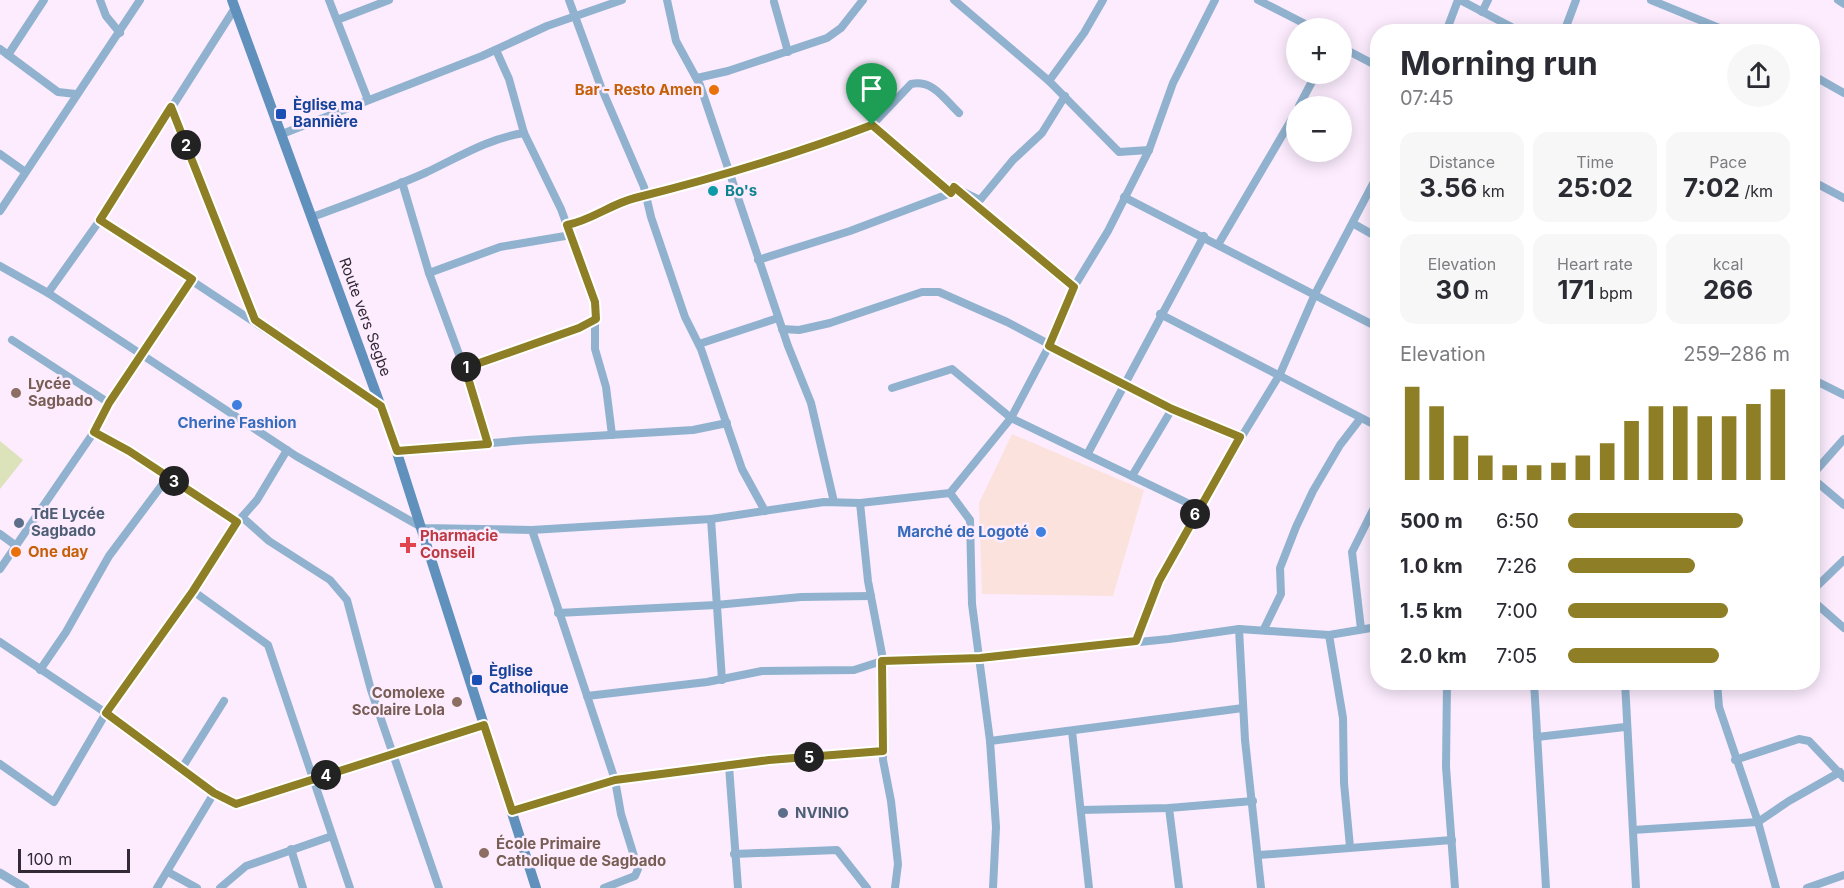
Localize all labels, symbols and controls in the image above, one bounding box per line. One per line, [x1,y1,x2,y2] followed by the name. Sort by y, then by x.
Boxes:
[1286,18,1352,162] map controls
[1286,18,1352,84] button: +
[1400,43,1598,83] text: Morning run
[1727,44,1790,107] button: share
[846,63,897,125] pin
[855,72,888,105] icon: arrive
[575,80,702,99] place label: Bar - Resto Amen
[707,83,721,97] marker: Bar - Resto Amen
[1400,86,1454,110] text: 07:45
[293,95,363,131] place label: Èglise ma Bannière
[1286,96,1352,162] button: −
[274,107,288,121] marker: Èglise ma Bannière
[171,130,201,160] pin: 2
[181,135,191,155] text: 2
[1429,152,1495,172] text: Distance
[1576,152,1614,172] text: Time
[1709,152,1747,172] text: Pace
[1419,172,1477,203] text: 3.56
[1557,172,1633,203] text: 25:02
[1683,172,1740,203] text: 7:02
[725,181,757,200] place label: Bo's
[1477,181,1505,201] text: km
[1740,181,1773,201] text: /km
[706,184,720,198] marker: Bo's
[1428,254,1496,274] text: Elevation
[1557,254,1633,274] text: Heart rate
[1713,254,1743,274] text: kcal
[335,255,396,379] street label: Route vers Segbe
[1436,274,1470,305] text: 30
[1557,274,1595,305] text: 171
[1703,274,1753,305] text: 266
[1470,283,1488,303] text: m
[1595,283,1633,303] text: bpm
[1400,342,1486,366] text: Elevation
[1683,342,1790,366] text: 259–286 m
[451,352,481,382] pin: 1
[463,357,469,377] text: 1
[28,374,93,410] place label: Lycée Sagbado
[9,386,23,400] marker: Lycée Sagbado
[230,398,244,412] marker: Cherine Fashion
[177,413,297,432] place label: Cherine Fashion
[159,466,189,496] pin: 3
[169,471,179,491] text: 3
[1180,499,1210,529] pin: 6
[31,504,105,540] place label: TdE Lycée Sagbado
[1190,504,1200,524] text: 6
[1400,509,1463,533] text: 500 m
[1496,509,1539,533] text: 6:50
[12,516,26,530] marker: TdE Lycée Sagbado
[897,522,1029,541] place label: Marché de Logoté
[1034,525,1048,539] marker: Marché de Logoté
[420,526,498,562] place label: Pharmacie Conseil
[401,538,415,552] marker: Pharmacie Conseil
[28,542,88,561] place label: One day
[9,545,23,559] marker: One day
[1400,554,1463,578] text: 1.0 km
[1496,554,1537,578] text: 7:26
[1400,599,1463,623] text: 1.5 km
[1496,599,1538,623] text: 7:00
[1400,644,1467,668] text: 2.0 km
[1496,644,1537,668] text: 7:05
[489,661,569,697] place label: Èglise Catholique
[470,673,484,687] marker: Èglise Catholique
[352,683,445,719] place label: Comolexe Scolaire Lola
[450,695,464,709] marker: Comolexe Scolaire Lola
[794,742,824,772] pin: 5
[804,747,814,767] text: 5
[311,760,341,790] pin: 4
[321,765,331,785] text: 4
[795,803,849,822] place label: NVINIO
[776,806,790,820] marker: NVINIO
[496,834,666,870] place label: École Primaire Catholique de Sagbado
[18,846,130,874] scale bar
[477,846,491,860] marker: École Primaire Catholique de Sagbado
[27,849,72,869] text: 100 m

